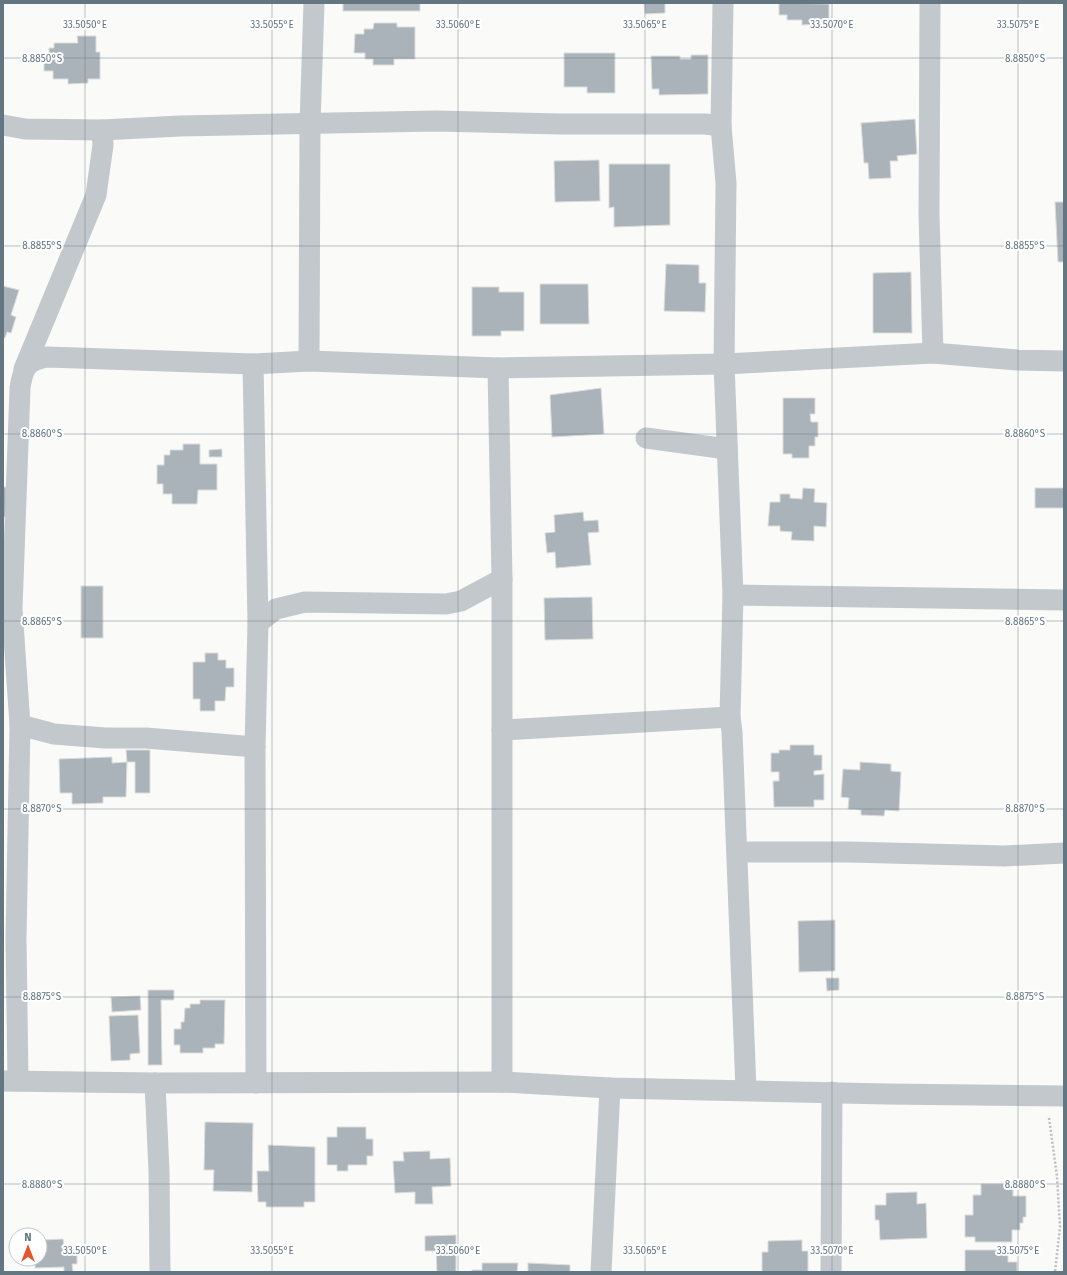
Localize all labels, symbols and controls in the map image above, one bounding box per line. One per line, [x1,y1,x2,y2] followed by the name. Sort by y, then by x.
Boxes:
[63,19,107,31] text: 33.5050°E
[250,19,294,31] text: 33.5055°E
[436,19,480,31] text: 33.5060°E
[623,19,667,31] text: 33.5065°E
[810,19,854,31] text: 33.5070°E
[997,19,1039,31] text: 33.5075°E
[22,53,63,65] text: 8.8850°S
[1005,53,1046,65] text: 8.8850°S
[22,240,62,252] text: 8.8855°S
[1005,240,1045,252] text: 8.8855°S
[22,428,63,440] text: 8.8860°S
[1005,428,1046,440] text: 8.8860°S
[22,616,62,628] text: 8.8865°S
[1005,616,1045,628] text: 8.8865°S
[22,803,62,815] text: 8.8870°S
[1005,803,1045,815] text: 8.8870°S
[23,991,62,1003] text: 8.8875°S
[1006,991,1045,1003] text: 8.8875°S
[22,1179,63,1191] text: 8.8880°S
[1005,1179,1046,1191] text: 8.8880°S
[8,1227,48,1267] north arrow
[24,1231,32,1244] text: N
[63,1245,107,1257] text: 33.5050°E
[250,1245,294,1257] text: 33.5055°E
[436,1245,480,1257] text: 33.5060°E
[623,1245,667,1257] text: 33.5065°E
[810,1245,854,1257] text: 33.5070°E
[997,1245,1039,1257] text: 33.5075°E

